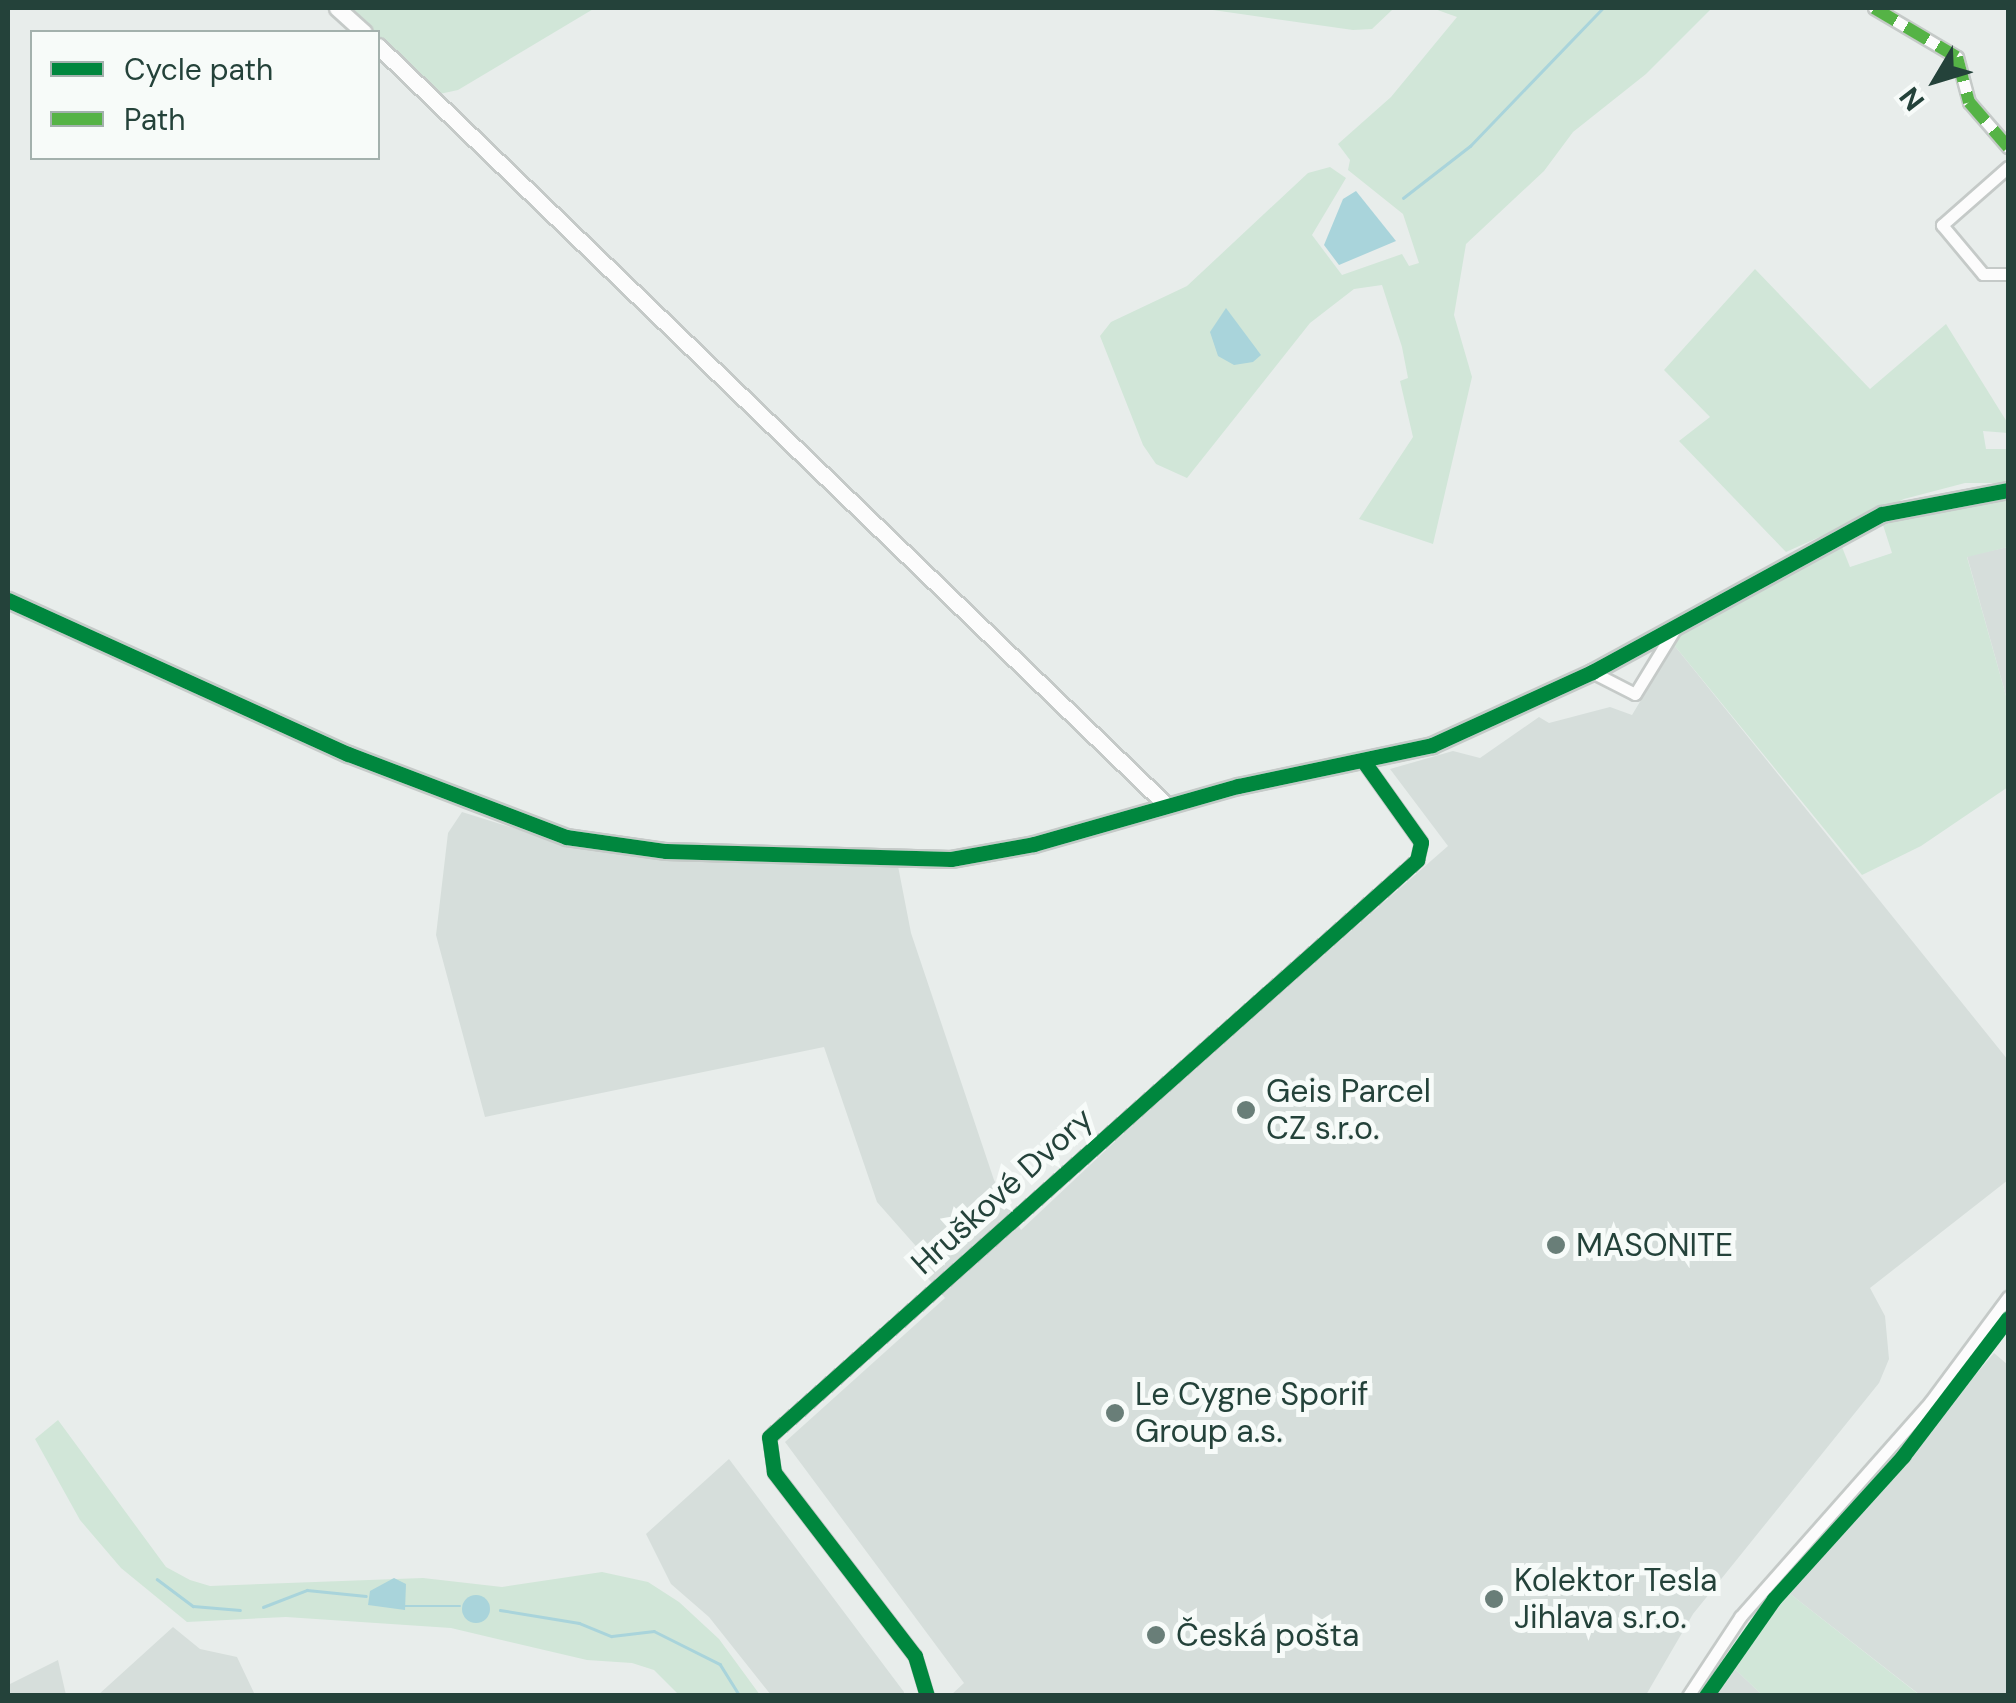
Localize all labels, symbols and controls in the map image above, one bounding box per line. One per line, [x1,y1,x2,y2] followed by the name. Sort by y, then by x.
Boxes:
[30,30,380,160] legend
[1886,30,1986,130] north arrow
[124,50,273,89] text: Cycle path
[1891,79,1933,118] text: N
[124,100,186,139] text: Path
[1266,1073,1431,1148] place label: Geis Parcel CZ s.r.o.
[1235,1099,1257,1121] marker: Geis Parcel CZ s.r.o.
[903,1100,1101,1282] street label: Hruškové Dvory
[1576,1226,1733,1264] place label: MASONITE
[1545,1234,1567,1256] marker: MASONITE
[1135,1376,1369,1451] place label: Le Cygne Sporif Group a.s.
[1104,1402,1126,1424] marker: Le Cygne Sporif Group a.s.
[1514,1562,1717,1637] place label: Kolektor Tesla Jihlava s.r.o.
[1483,1588,1505,1610] marker: Kolektor Tesla Jihlava s.r.o.
[1176,1616,1359,1654] place label: Česká pošta
[1145,1624,1167,1646] marker: Česká pošta

